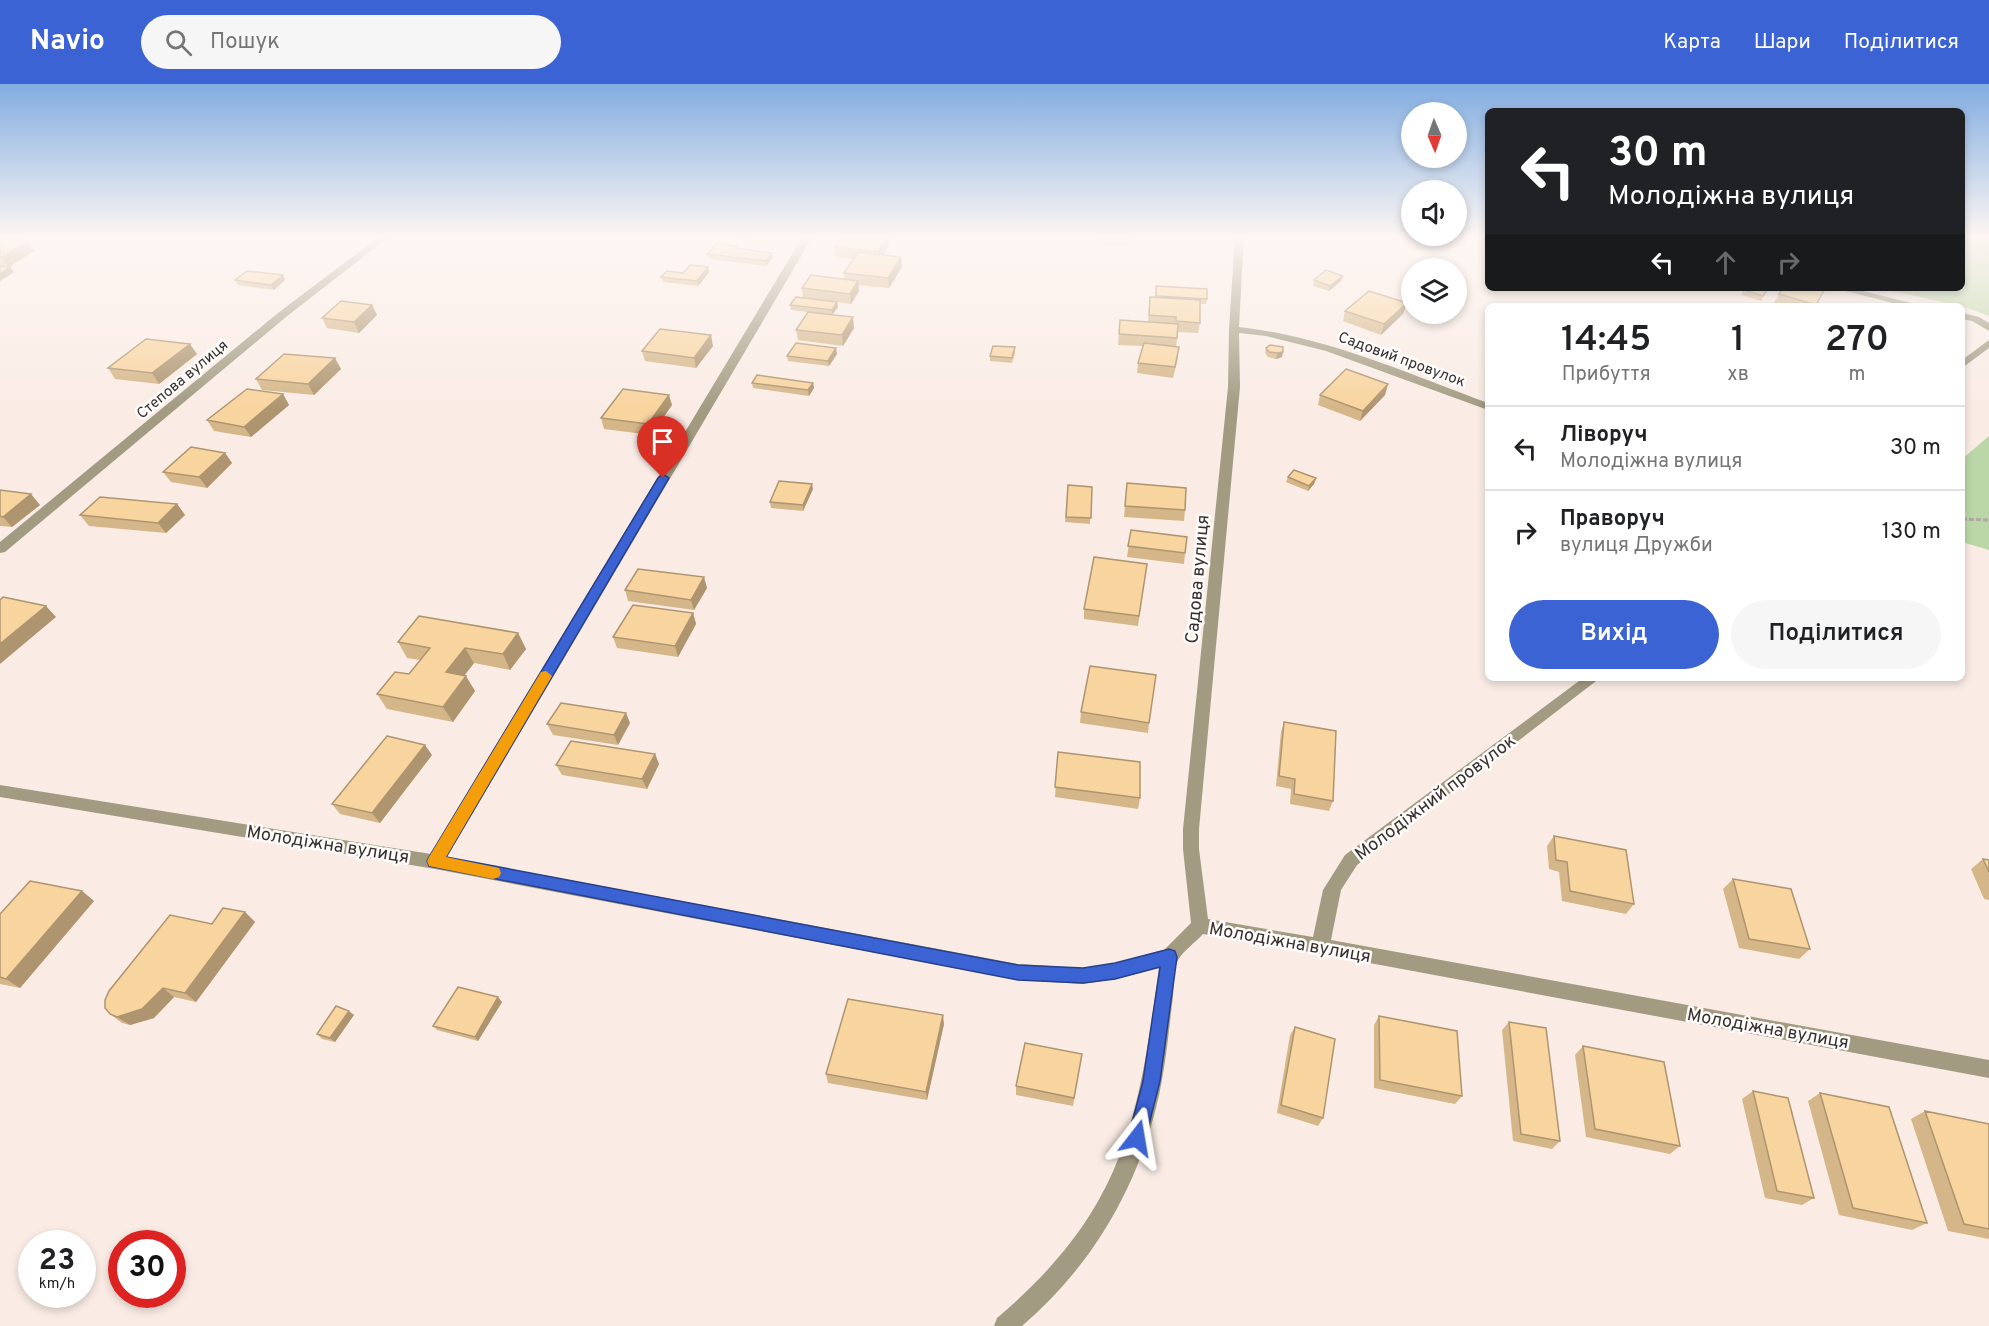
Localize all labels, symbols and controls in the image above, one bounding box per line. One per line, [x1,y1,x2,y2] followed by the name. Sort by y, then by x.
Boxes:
[141,15,561,69] search box
[30,24,105,60] text: Navio
[162,26,195,59] icon: search
[210,29,280,56] text: Пошук
[1663,29,1721,56] text: Карта
[1754,29,1811,56] text: Шари
[1844,29,1959,56] text: Поділитися
[1401,102,1467,168] north arrow
[1401,102,1467,324] map controls
[1608,128,1707,181] text: 30 m
[1509,132,1587,210] icon: left
[1401,180,1467,246] button: sound
[1608,180,1854,214] text: Молодіжна вулиця
[1646,246,1679,279] icon: left
[1709,246,1742,279] icon: ahead
[1772,246,1805,279] icon: right
[1401,258,1467,324] button: layers
[1561,318,1651,364] text: 14:45
[1731,318,1745,364] text: 1
[1825,318,1889,364] text: 270
[1335,329,1468,392] street label: Садовий провулок
[133,336,233,424] street label: Степова вулиця
[1562,362,1651,388] text: Прибуття
[1727,362,1749,388] text: хв
[1848,362,1865,388] text: m
[637,416,688,478] pin
[1560,422,1648,449] text: Ліворуч
[646,425,679,458] icon: arrive
[1509,432,1542,465] icon: left
[1890,435,1941,462] text: 30 m
[1560,449,1742,475] text: Молодіжна вулиця
[1560,506,1665,533] text: Праворуч
[1181,514,1216,645] street label: Садова вулиця
[1509,516,1542,549] icon: right
[1882,519,1941,546] text: 130 m
[1560,533,1713,559] text: вулиця Дружби
[1509,600,1719,669] button: Вихід
[1731,600,1941,669] button: Поділитися
[1351,730,1521,866] street label: Молодіжний провулок
[245,821,411,870] street label: Молодіжна вулиця
[1207,918,1373,969] street label: Молодіжна вулиця
[1685,1004,1851,1055] street label: Молодіжна вулиця
[1105,1106,1169,1170] position arrow
[108,1230,186,1308] speed limit sign: 30
[39,1243,75,1280] text: 23
[39,1275,75,1294] text: km/h

